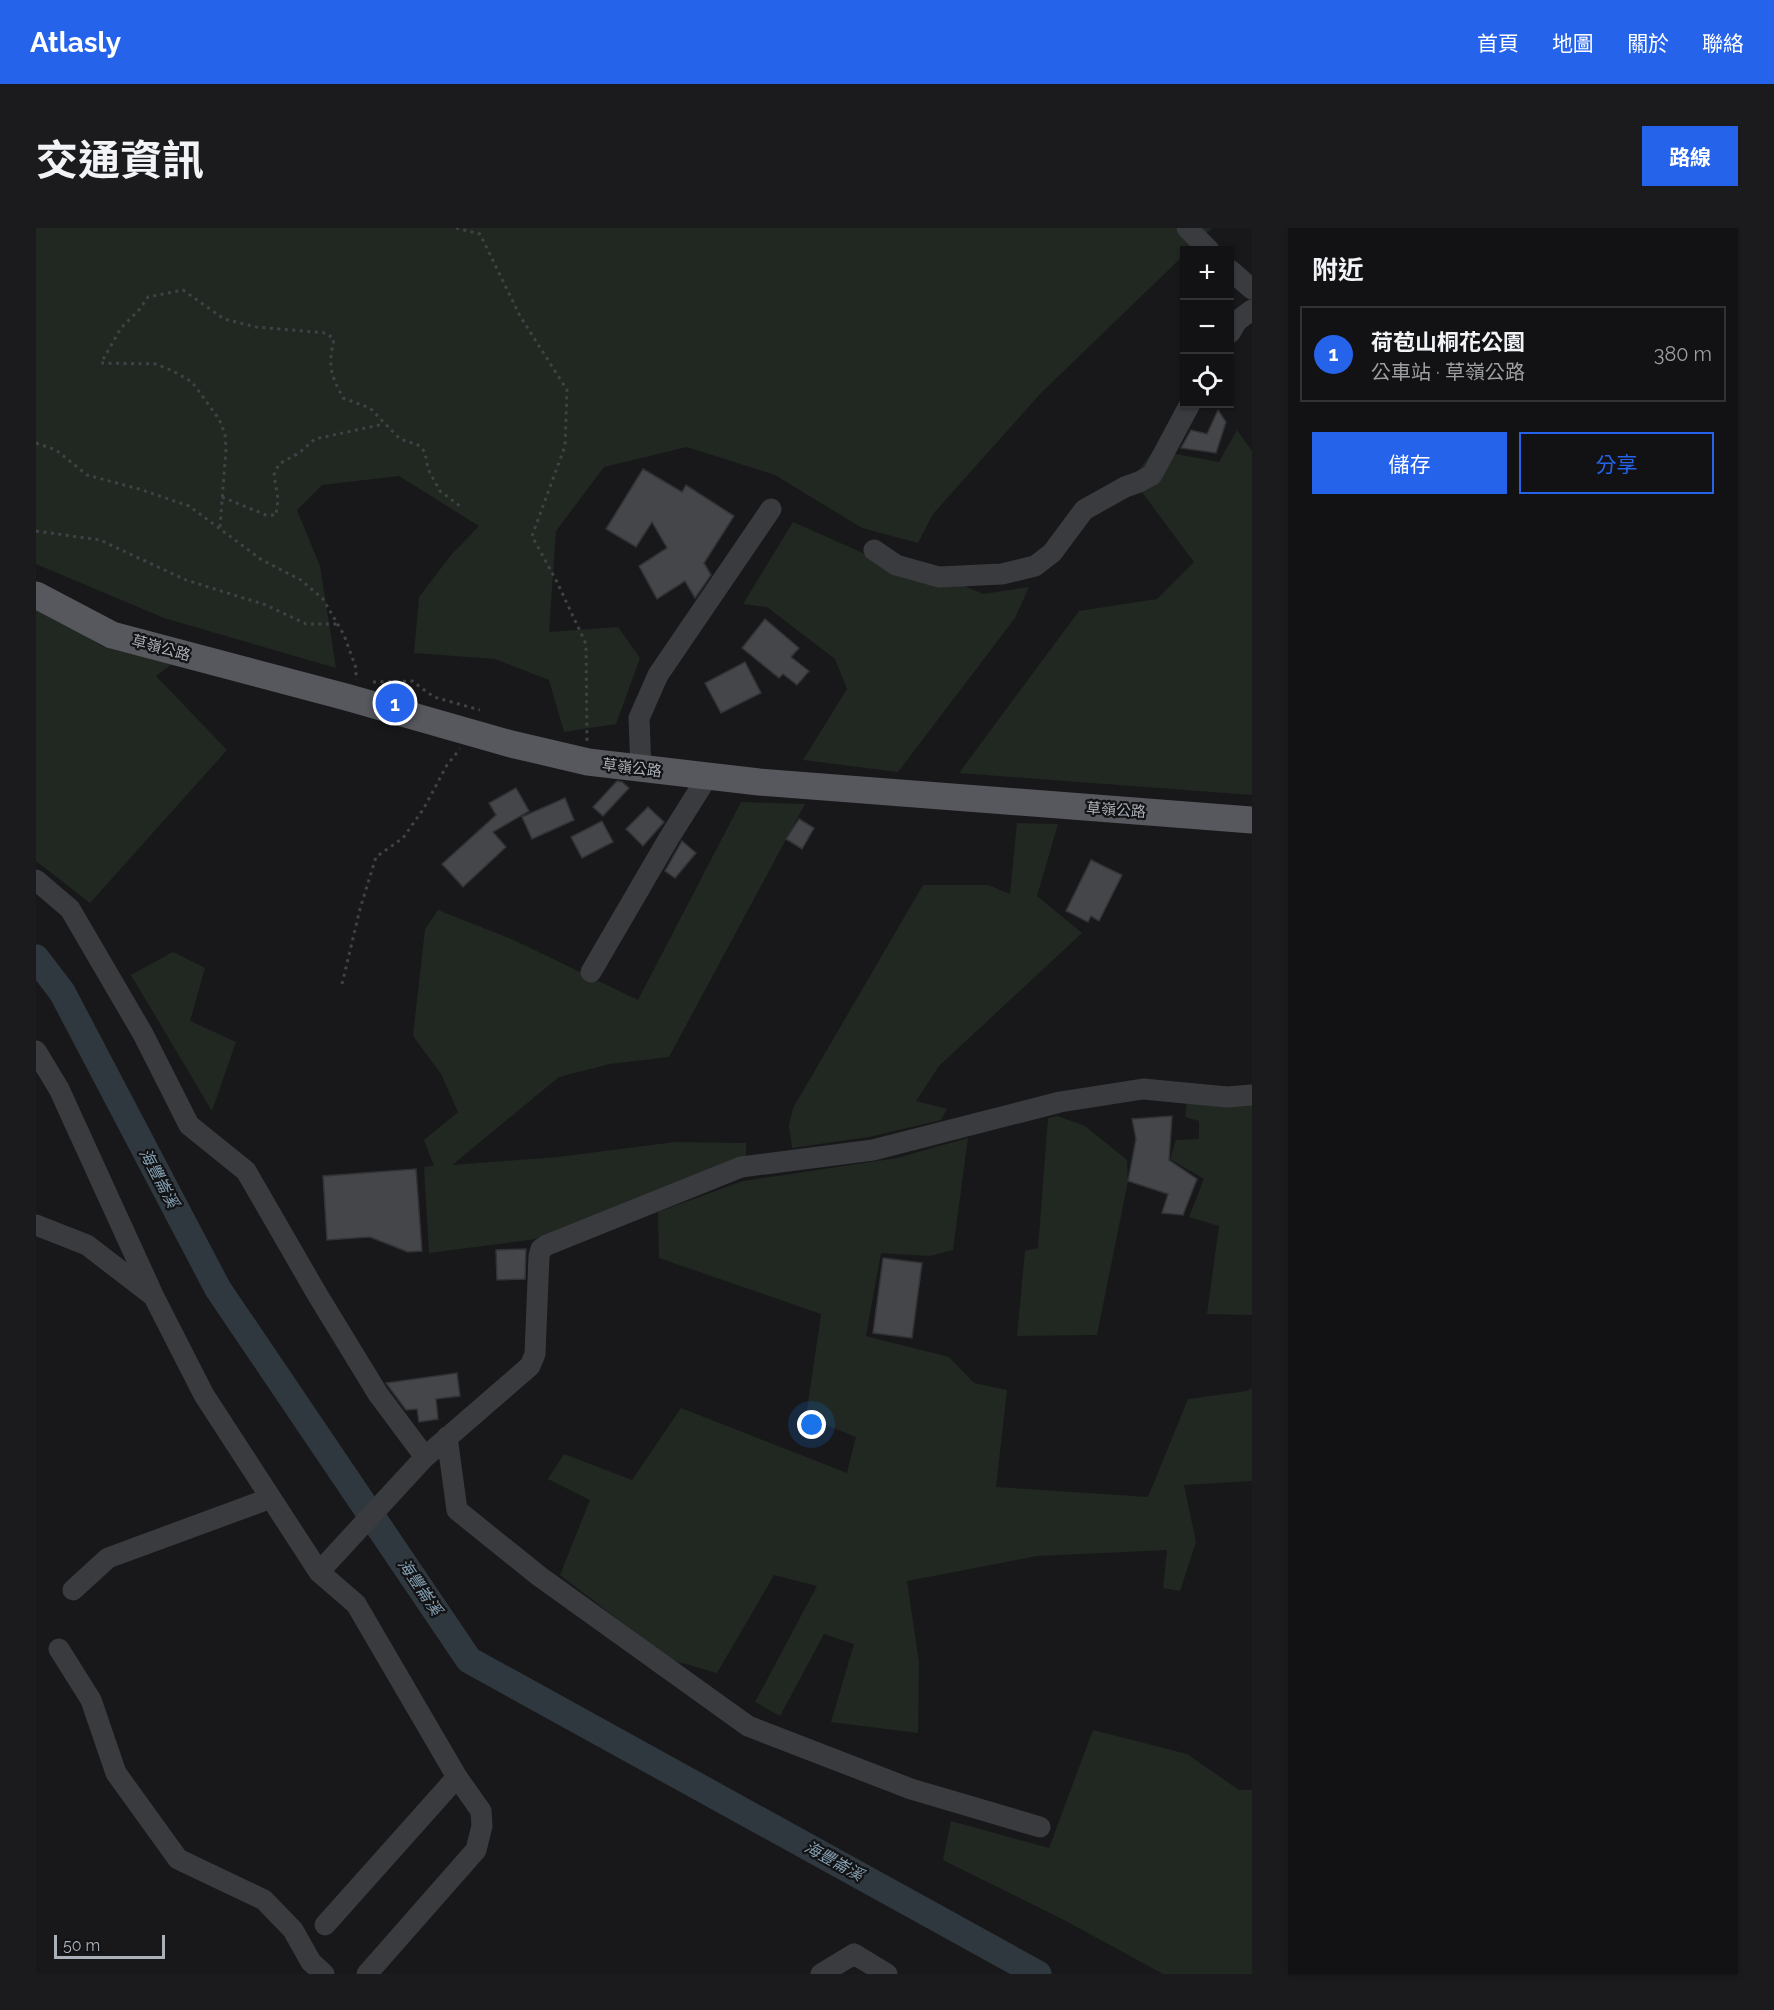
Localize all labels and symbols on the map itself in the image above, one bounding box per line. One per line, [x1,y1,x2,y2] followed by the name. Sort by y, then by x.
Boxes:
[130,632,192,664] street label: 草嶺公路
[376,680,414,726] pin: 1
[601,755,663,781] street label: 草嶺公路
[1085,799,1147,821] street label: 草嶺公路
[136,1145,183,1212] water label: 海豐崙溪
[797,1410,826,1439] your location
[394,1555,447,1620] water label: 海豐崙溪
[801,1837,868,1886] water label: 海豐崙溪
[54,1932,165,1960] scale bar

